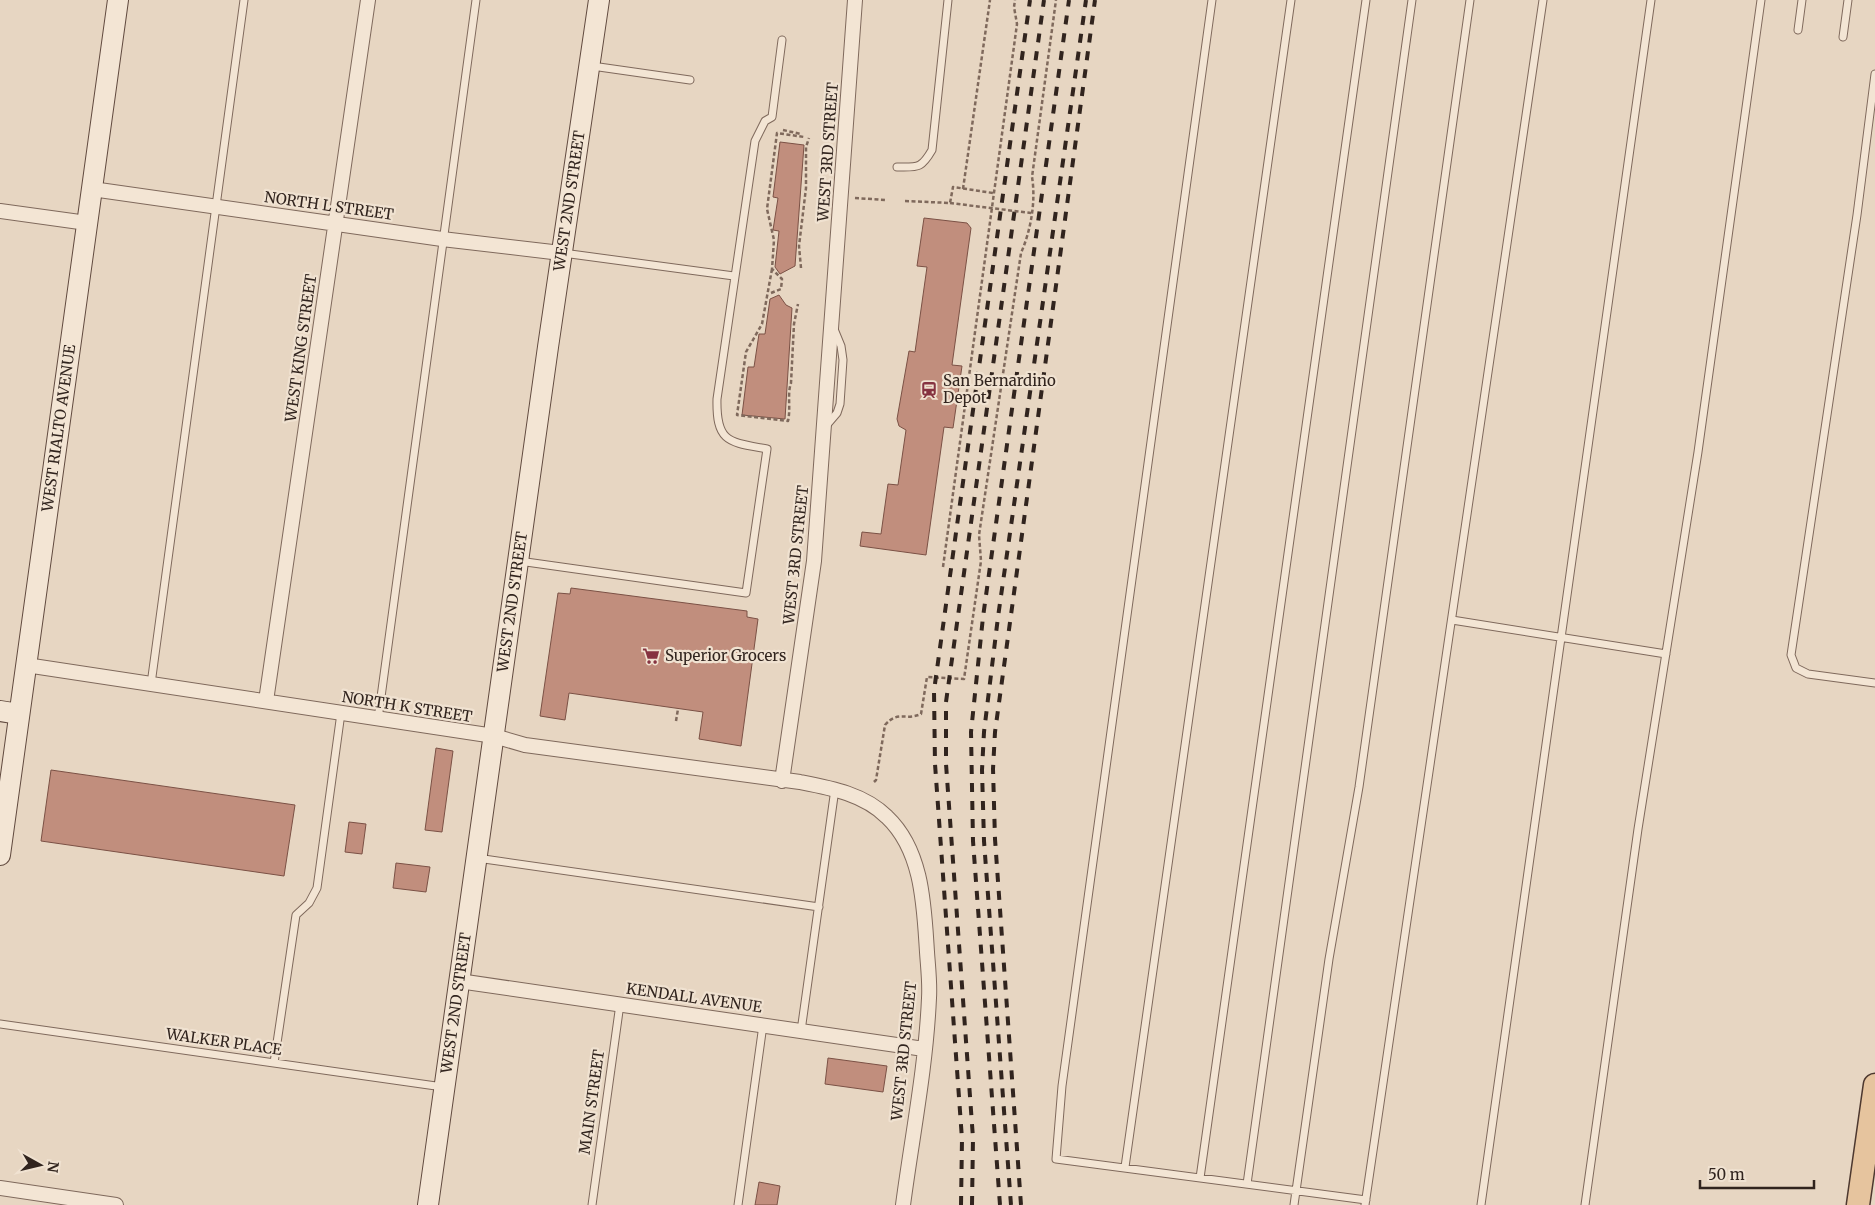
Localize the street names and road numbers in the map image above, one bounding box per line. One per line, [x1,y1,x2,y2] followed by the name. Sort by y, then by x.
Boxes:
[813,81,842,223] street label: WEST 3RD STREET
[549,129,589,273] street label: WEST 2ND STREET
[263,187,395,224] street label: NORTH L STREET
[281,272,320,424] street label: WEST KING STREET
[37,343,79,514] street label: WEST RIALTO AVENUE
[779,484,812,626] street label: WEST 3RD STREET
[492,530,531,674] street label: WEST 2ND STREET
[341,687,474,726] street label: NORTH K STREET
[436,931,475,1075] street label: WEST 2ND STREET
[625,979,764,1017] street label: KENDALL AVENUE
[887,980,920,1122] street label: WEST 3RD STREET
[164,1024,284,1059] street label: WALKER PLACE
[575,1048,608,1156] street label: MAIN STREET

